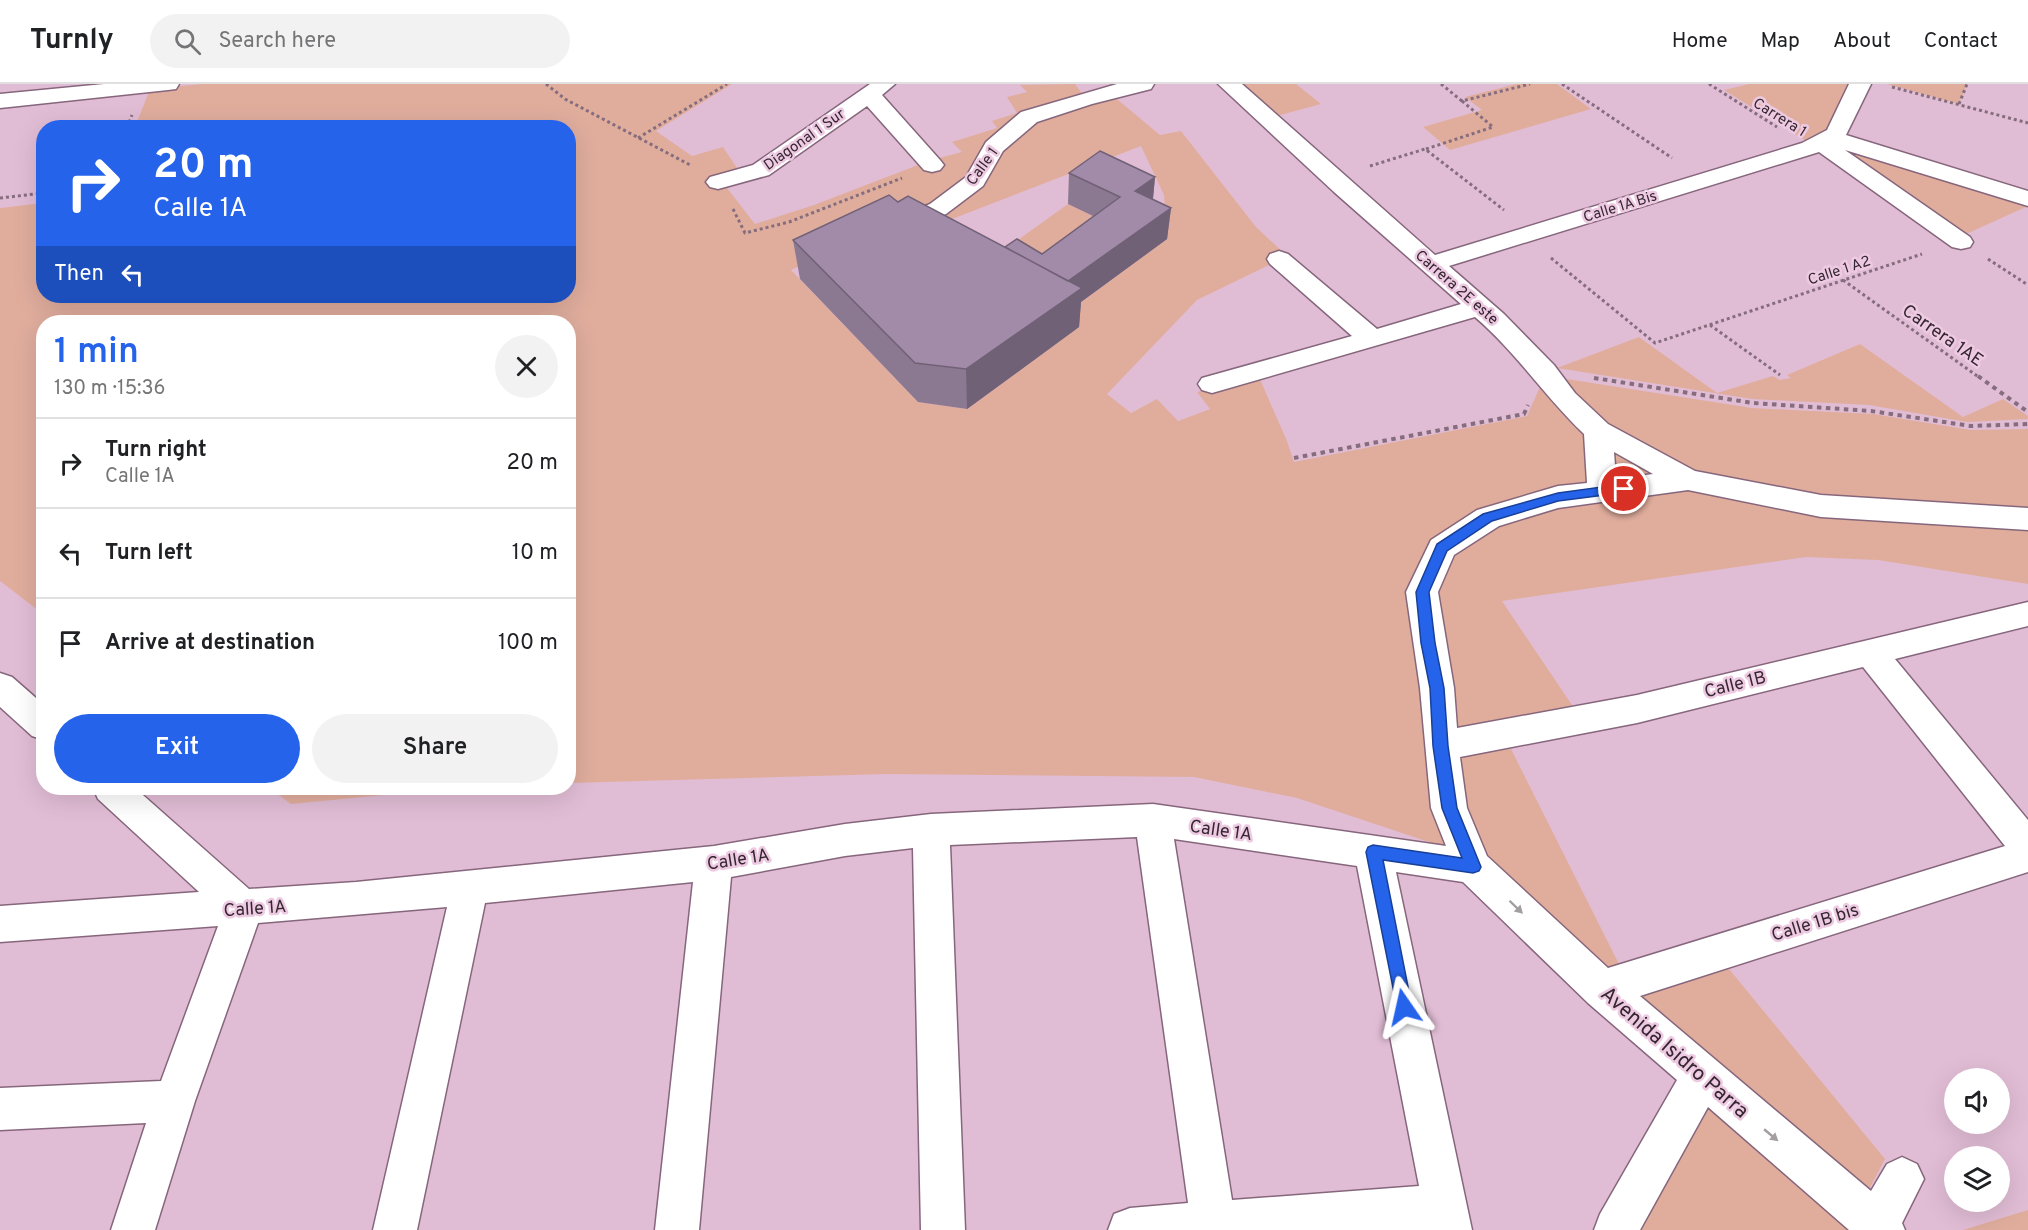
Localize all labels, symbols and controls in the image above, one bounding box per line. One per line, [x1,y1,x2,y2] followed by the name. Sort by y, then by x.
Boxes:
[150,14,570,68] search box
[30,23,114,59] text: Turnly
[171,25,204,58] icon: search
[219,28,336,55] text: Search here
[1672,28,1728,55] text: Home
[1761,28,1800,55] text: Map
[1833,28,1891,55] text: About
[1924,28,1998,55] text: Contact
[1749,94,1810,142] street label: Carrera 1
[760,105,849,175] street label: Diagonal 1 Sur
[153,140,254,193] text: 20 m
[54,144,132,222] icon: right
[963,144,1003,190] street label: Calle 1
[1581,187,1660,228] street label: Calle 1A Bis
[153,192,247,226] text: Calle 1A
[1410,247,1502,330] street label: Carrera 2E este
[1806,252,1873,290] street label: Calle 1 A2
[116,258,149,291] icon: left
[54,261,104,288] text: Then
[1897,300,1987,373] street label: Carrera 1AE
[54,330,139,376] text: 1 min
[495,335,558,398] button: close
[54,376,166,402] text: 130 m · 15:36
[105,437,207,464] text: Turn right
[54,447,87,480] icon: right
[507,450,558,477] text: 20 m
[1598,463,1649,514] pin
[105,464,175,490] text: Calle 1A
[1607,472,1640,505] icon: arrive
[54,537,87,570] icon: left
[105,540,193,567] text: Turn left
[512,540,558,567] text: 10 m
[54,627,87,660] icon: arrive
[105,630,315,657] text: Arrive at destination
[498,630,558,657] text: 100 m
[1702,667,1769,704] street label: Calle 1B
[54,714,300,783] button: Exit
[312,714,558,783] button: Share
[1188,816,1254,847] street label: Calle 1A
[705,844,771,877] street label: Calle 1A
[223,896,287,923] street label: Calle 1A
[1769,899,1862,948] street label: Calle 1B bis
[1508,900,1523,914] one-way arrow
[1372,975,1436,1039] position arrow
[1594,981,1754,1125] street label: Avenida Isidro Parra
[1944,1068,2010,1212] map controls
[1944,1068,2010,1134] button: sound
[1763,1128,1779,1141] one-way arrow
[1944,1146,2010,1212] button: layers

